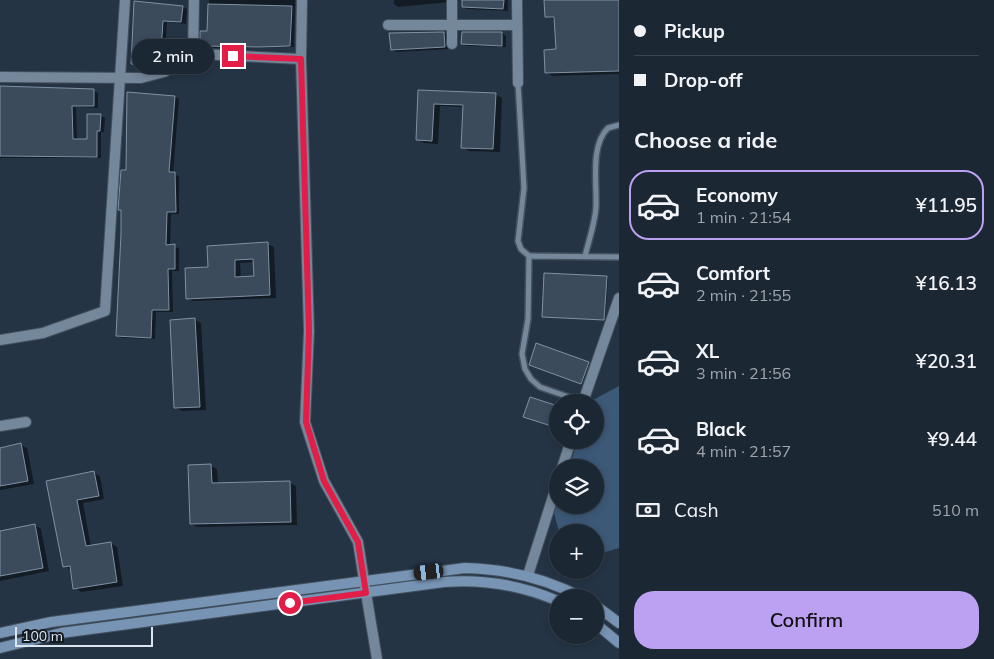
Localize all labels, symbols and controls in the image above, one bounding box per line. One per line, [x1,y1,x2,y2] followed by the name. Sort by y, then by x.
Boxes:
[664,19,725,43] text: Pickup
[133,38,216,74] callout: 2 min
[222,45,244,67] route end
[152,46,194,66] text: 2 min
[664,68,742,92] text: Drop-off
[634,126,777,154] text: Choose a ride
[636,183,681,228] icon: car
[696,183,778,207] text: Economy
[915,193,977,217] text: ¥11.95
[696,207,791,227] text: 1 min · 21:54
[636,261,681,306] icon: car
[696,261,770,285] text: Comfort
[915,271,977,295] text: ¥16.13
[696,285,791,305] text: 2 min · 21:55
[636,339,681,384] icon: car
[696,339,719,363] text: XL
[915,349,977,373] text: ¥20.31
[696,363,791,383] text: 3 min · 21:56
[549,394,604,644] map controls
[549,394,604,449] button: locate
[636,417,681,462] icon: car
[696,417,746,441] text: Black
[927,427,977,451] text: ¥9.44
[696,441,791,461] text: 4 min · 21:57
[549,459,604,514] button: layers
[634,496,662,524] icon: cash
[674,498,719,522] text: Cash
[932,500,979,520] text: 510 m
[549,524,604,579] button: +
[413,563,444,581] car
[549,589,604,644] button: −
[634,591,979,649] button: Confirm
[279,592,301,614] route start
[15,624,152,647] scale bar
[22,627,63,645] text: 100 m

